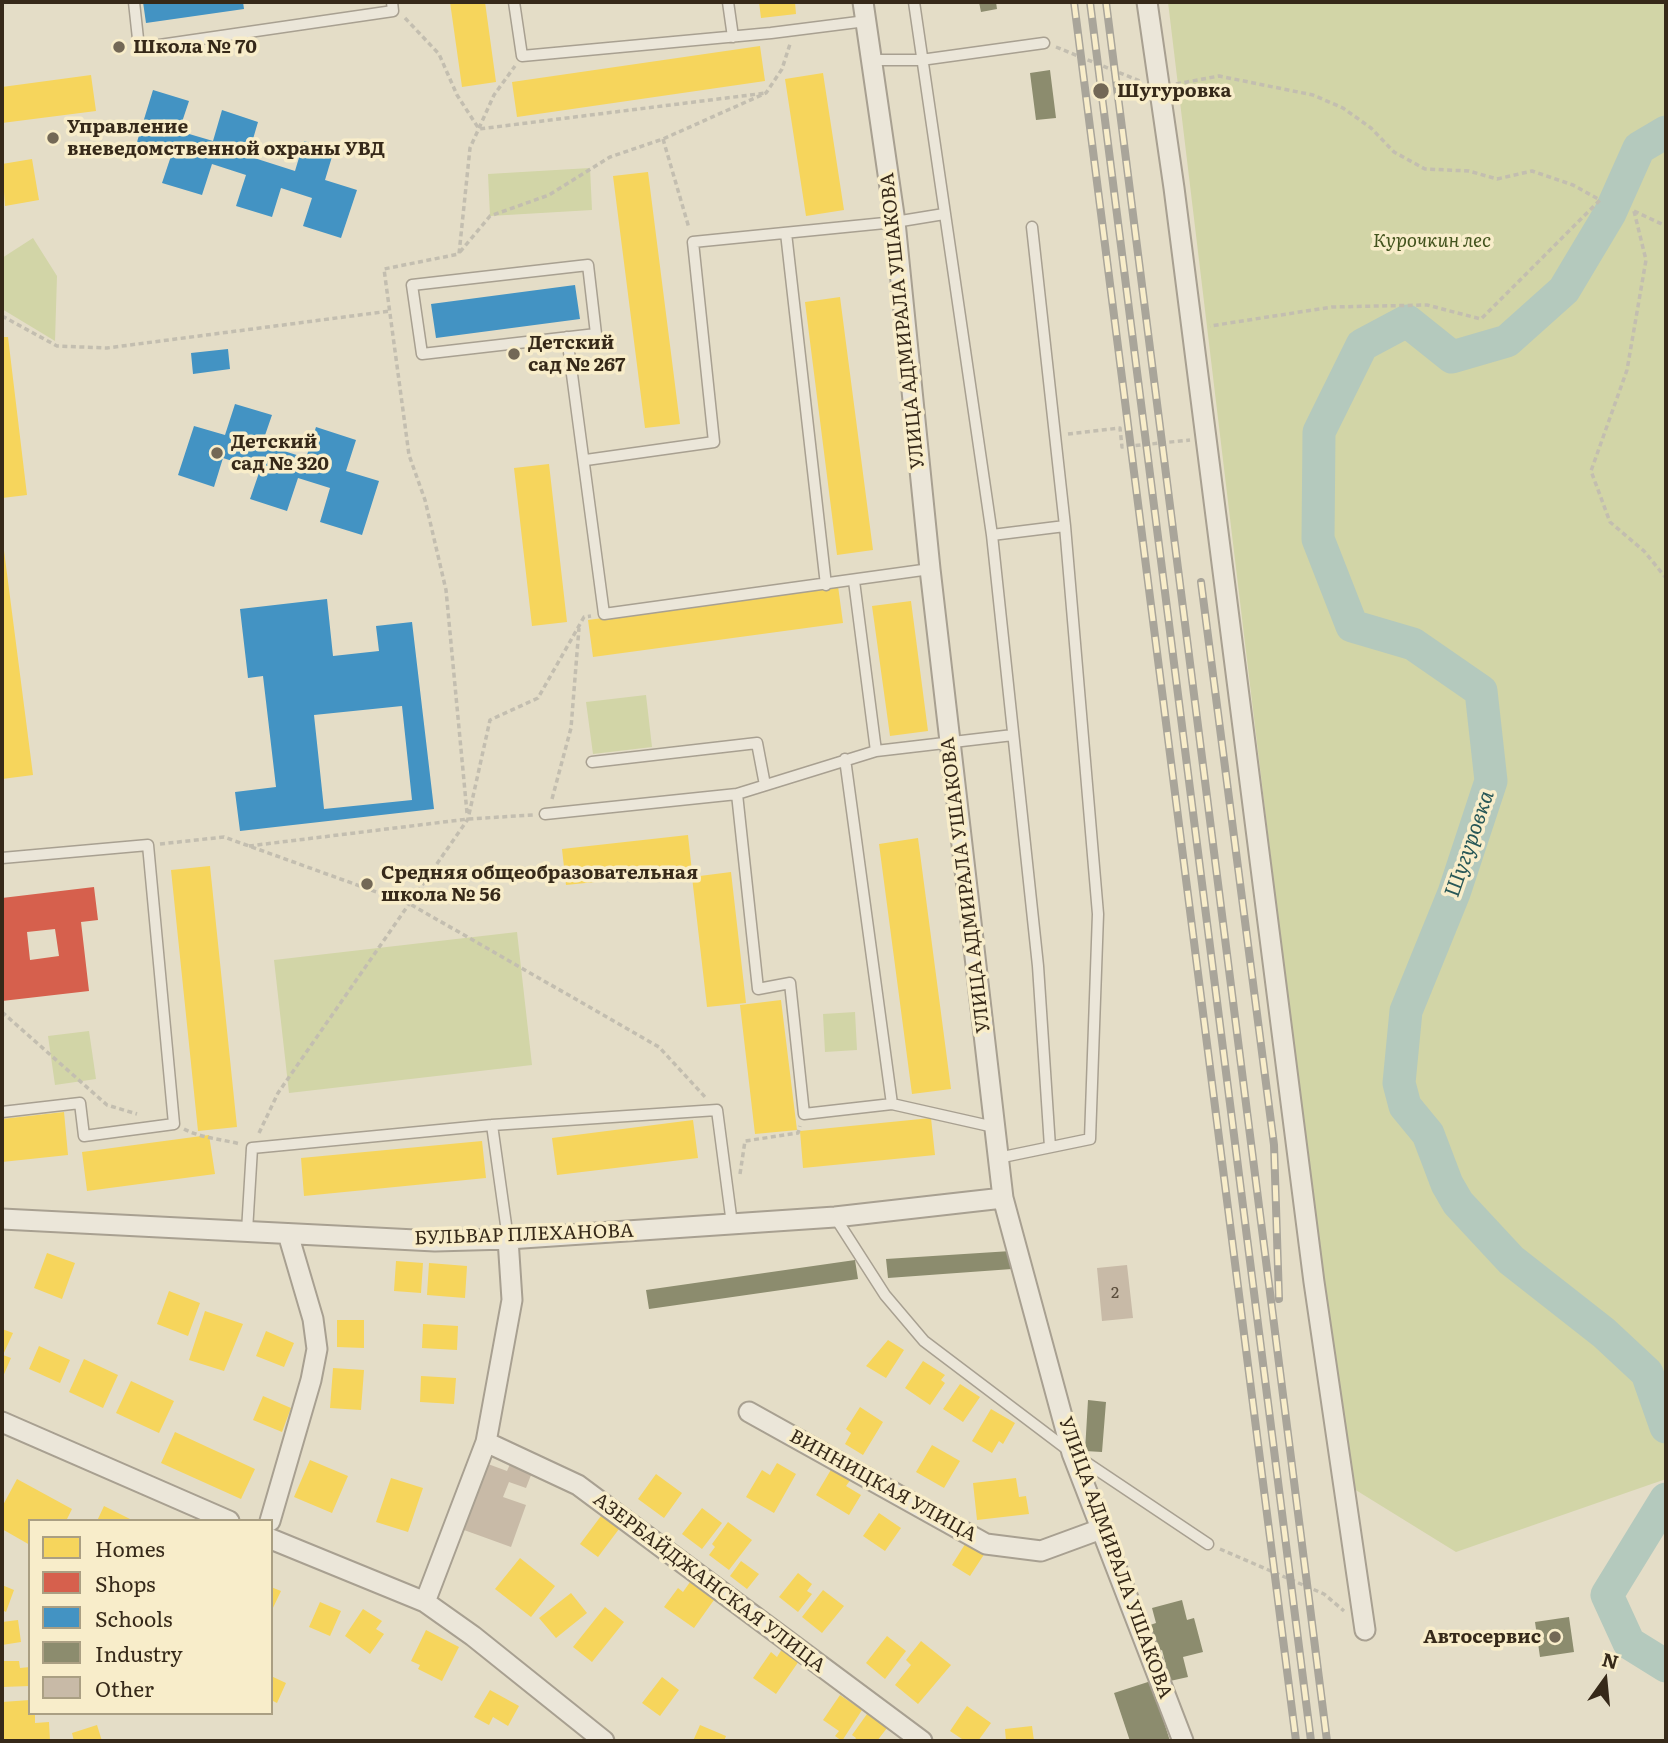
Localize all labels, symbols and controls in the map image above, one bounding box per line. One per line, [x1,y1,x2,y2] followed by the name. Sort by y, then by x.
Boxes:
[133,36,257,58] place label: Школа № 70
[111,39,127,55] marker: Школа № 70
[1117,80,1231,102] place label: Шугуровка
[1091,81,1111,101] marker: Шугуровка
[67,116,385,160] place label: Управление вневедомственной охраны УВД
[45,130,61,146] marker: Управление вневедомственной охраны УВД
[876,172,930,470] street label: УЛИЦА АДМИРАЛА УШАКОВА
[1373,230,1491,252] park label: Курочкин лес
[528,332,625,376] place label: Детский сад № 267
[506,346,522,362] marker: Детский сад № 267
[231,431,329,475] place label: Детский сад № 320
[209,445,225,461] marker: Детский сад № 320
[937,736,995,1034] street label: УЛИЦА АДМИРАЛА УШАКОВА
[1440,787,1500,901] water label: Шугуровка
[381,862,698,906] place label: Средняя общеобразовательная школа № 56
[359,876,375,892] marker: Средняя общеобразовательная школа № 56
[414,1220,634,1250] street label: БУЛЬВАР ПЛЕХАНОВА
[1111,1283,1119,1303] house number: 2
[1053,1414,1177,1702] street label: УЛИЦА АДМИРАЛА УШАКОВА
[786,1425,980,1547] street label: ВИННИЦКАЯ УЛИЦА
[588,1488,830,1678] street label: АЗЕРБАЙДЖАНСКАЯ УЛИЦА
[28,1519,273,1715] legend
[95,1532,165,1563] text: Homes
[95,1567,156,1598] text: Shops
[95,1602,173,1633] text: Schools
[1423,1626,1541,1648] place label: Автосервис
[1547,1629,1563,1645] marker: Автосервис
[95,1637,183,1668] text: Industry
[1599,1644,1622,1675] text: N
[1570,1645,1640,1715] north arrow
[95,1672,154,1703] text: Other

